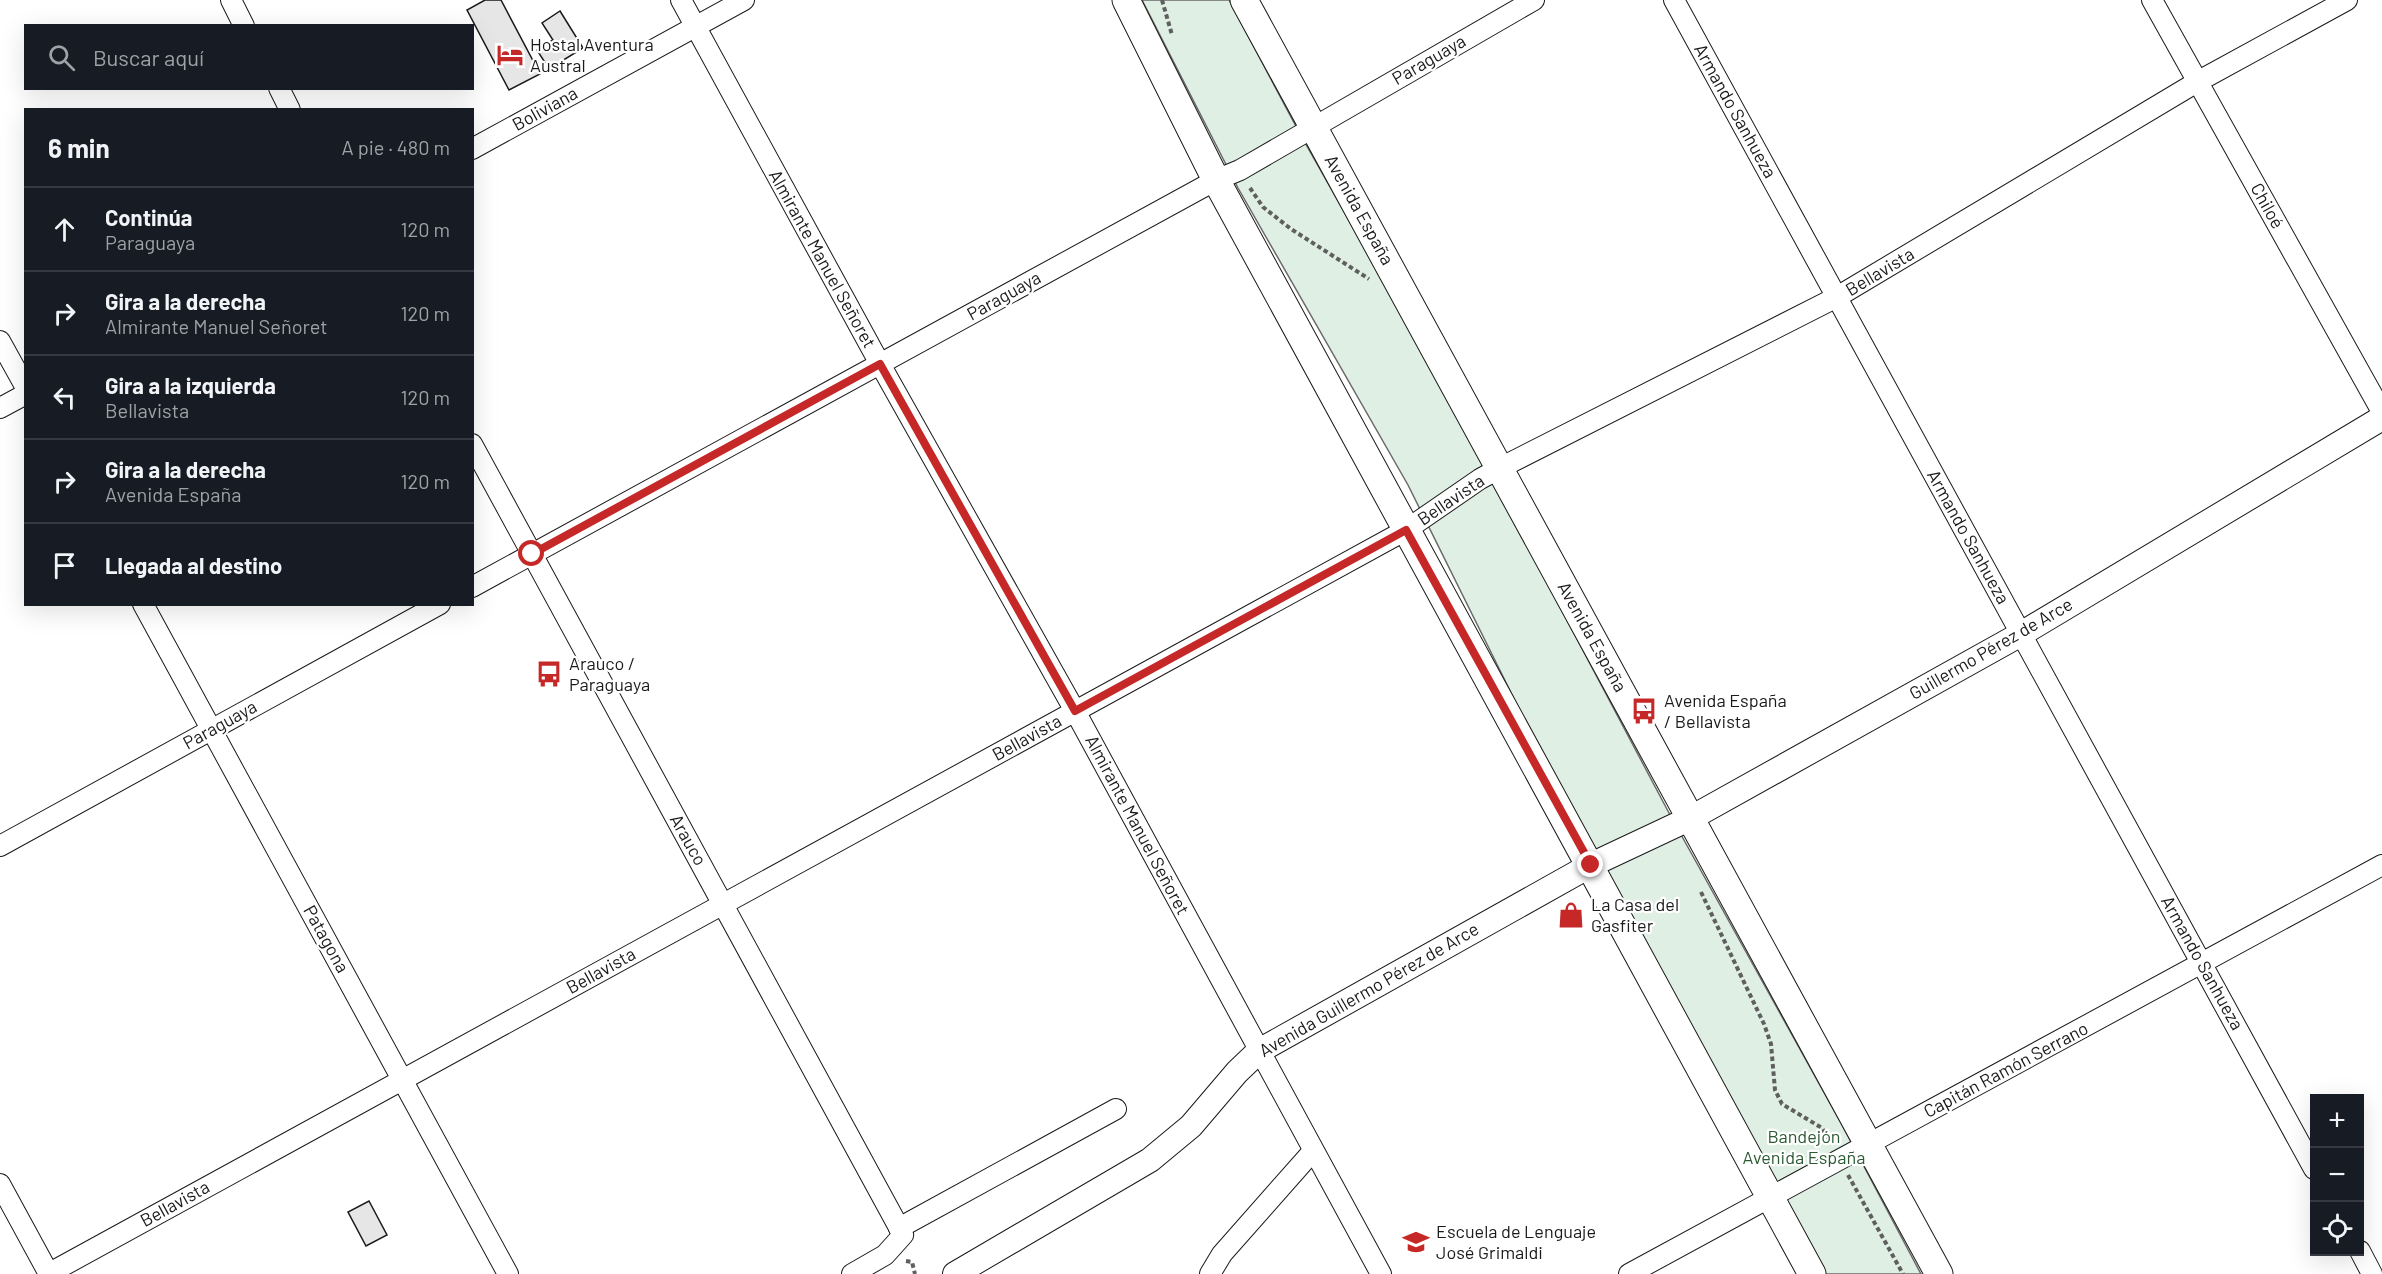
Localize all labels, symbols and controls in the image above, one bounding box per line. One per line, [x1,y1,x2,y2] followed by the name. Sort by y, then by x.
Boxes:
[24,24,474,90] search box
[1388,29,1469,89] street label: Paraguaya
[530,33,654,76] place label: Hostal Aventura Austral
[495,40,525,70] hotel icon: Hostal Aventura Austral
[1690,40,1782,181] street label: Armando Sanhueza
[45,41,78,74] icon: search
[93,44,204,70] text: Buscar aquí
[508,81,581,135] street label: Boliviana
[48,132,110,163] text: 6 min
[342,135,450,159] text: A pie · 480 m
[1320,150,1399,269] street label: Avenida España
[765,166,881,351] street label: Almirante Manuel Señoret
[2246,179,2289,232] street label: Chiloé
[105,204,192,230] text: Continúa
[48,213,81,246] icon: ahead
[400,217,450,241] text: 120 m
[105,230,195,254] text: Paraguaya
[1841,242,1918,300] street label: Bellavista
[963,266,1044,324] street label: Paraguaya
[105,288,266,314] text: Gira a la derecha
[48,297,81,330] icon: right
[400,301,450,325] text: 120 m
[105,314,328,338] text: Almirante Manuel Señoret
[105,372,276,398] text: Gira a la izquierda
[48,381,81,414] icon: left
[400,385,450,409] text: 120 m
[105,398,189,422] text: Bellavista
[105,456,266,482] text: Gira a la derecha
[48,465,81,498] icon: right
[1923,466,2015,607] street label: Armando Sanhueza
[400,469,450,493] text: 120 m
[1413,469,1488,529] street label: Bellavista
[105,482,241,506] text: Avenida España
[518,540,544,566] route start
[48,549,81,582] icon: arrive
[105,552,282,578] text: Llegada al destino
[1553,577,1632,696] street label: Avenida España
[1905,592,2076,704] street label: Guillermo Pérez de Arce
[569,652,650,695] place label: Arauco / Paraguaya
[534,659,564,689] bus stop icon: Arauco / Paraguaya
[1664,689,1787,732] place label: Avenida España / Bellavista
[179,695,260,753] street label: Paraguaya
[1629,696,1659,726] bus stop icon: Avenida España / Bellavista
[988,709,1065,765] street label: Bellavista
[1081,731,1195,918] street label: Almirante Manuel Señoret
[666,810,712,869] street label: Arauco
[1577,851,1603,877] route end
[2157,892,2249,1033] street label: Armando Sanhueza
[1591,893,1679,936] place label: La Casa del Gasfiter
[1556,900,1586,930] shop icon: La Casa del Gasfiter
[299,901,354,976] street label: Patagona
[1255,917,1482,1061] street label: Avenida Guillermo Pérez de Arce
[562,942,639,998] street label: Bellavista
[1919,1016,2092,1122] street label: Capitán Ramón Serrano
[2310,1094,2364,1256] map controls
[2310,1094,2364,1148] button: +
[1743,1125,1865,1168] park label: Bandejón Avenida España
[2310,1148,2364,1202] button: −
[136,1175,213,1231] street label: Bellavista
[2310,1202,2364,1256] button: locate
[1436,1220,1596,1263] place label: Escuela de Lenguaje José Grimaldi
[1401,1227,1431,1257] school or university icon: Escuela de Lenguaje José Grimaldi

